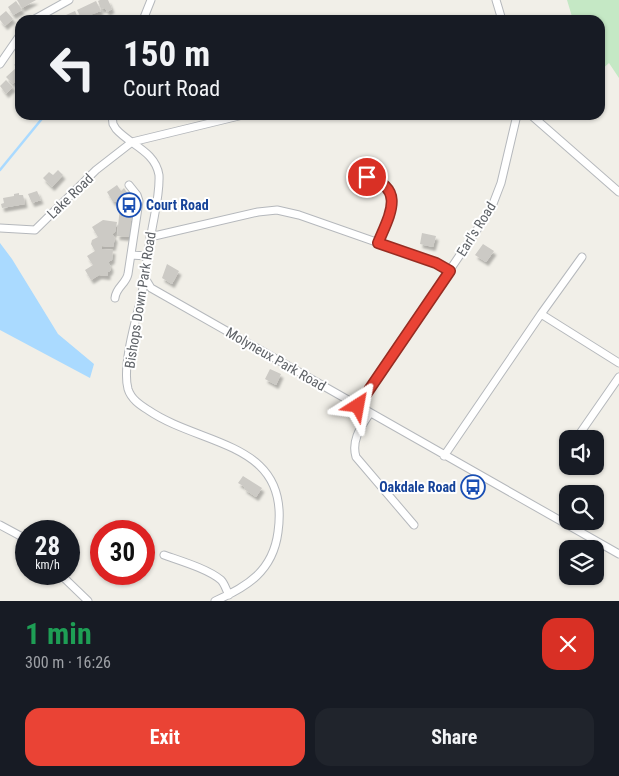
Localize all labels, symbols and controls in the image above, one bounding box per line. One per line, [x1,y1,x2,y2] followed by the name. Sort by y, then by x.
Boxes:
[123,34,210,75] text: 150 m
[40,35,105,100] icon: left
[123,76,220,101] text: Court Road
[346,156,388,198] pin
[353,163,381,191] icon: arrive
[44,170,96,222] street label: Lake Road
[116,192,142,218] bus stop icon: Court Road
[146,197,209,213] place label: Court Road
[453,199,499,259] street label: Earl's Road
[121,231,159,369] street label: Bishops Down Park Road
[223,324,329,394] street label: Molyneux Park Road
[331,379,383,431] position arrow
[559,430,604,585] map controls
[559,430,604,475] button: sound
[460,474,486,500] bus stop icon: Oakdale Road
[379,479,456,495] place label: Oakdale Road
[559,485,604,530] button: search
[90,520,155,585] speed limit sign: 30
[35,532,60,561] text: 28
[559,540,604,585] button: layers
[35,558,60,572] text: km/h
[25,616,92,651] text: 1 min
[542,618,594,670] button: close
[25,653,111,672] text: 300 m · 16:26
[25,708,305,766] button: Exit
[315,708,594,766] button: Share

